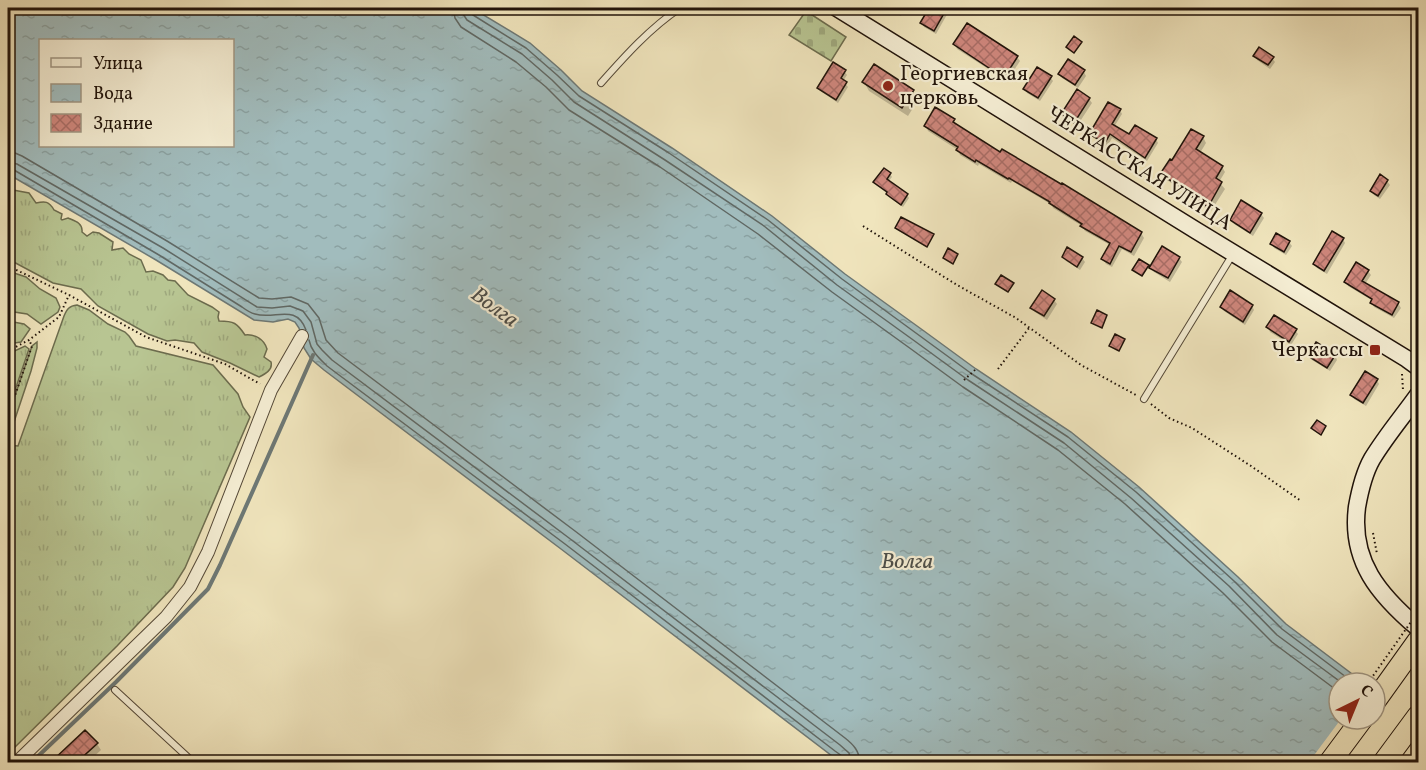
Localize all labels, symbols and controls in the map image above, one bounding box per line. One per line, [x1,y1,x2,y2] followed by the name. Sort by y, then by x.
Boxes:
[39,39,234,147] legend
[93,52,143,77] text: Улица
[900,60,1028,113] place label: Георгиевская церковь
[881,79,895,93] marker: Георгиевская церковь
[93,82,133,107] text: Вода
[1040,100,1238,238] street label: ЧЕРКАССКАЯ УЛИЦА
[93,112,153,137] text: Здание
[464,280,524,336] water label: Волга
[1271,336,1363,365] place label: Черкассы
[1368,343,1382,357] marker: Черкассы
[881,547,933,578] water label: Волга
[1327,671,1387,731] north arrow
[1355,680,1377,703] text: С

